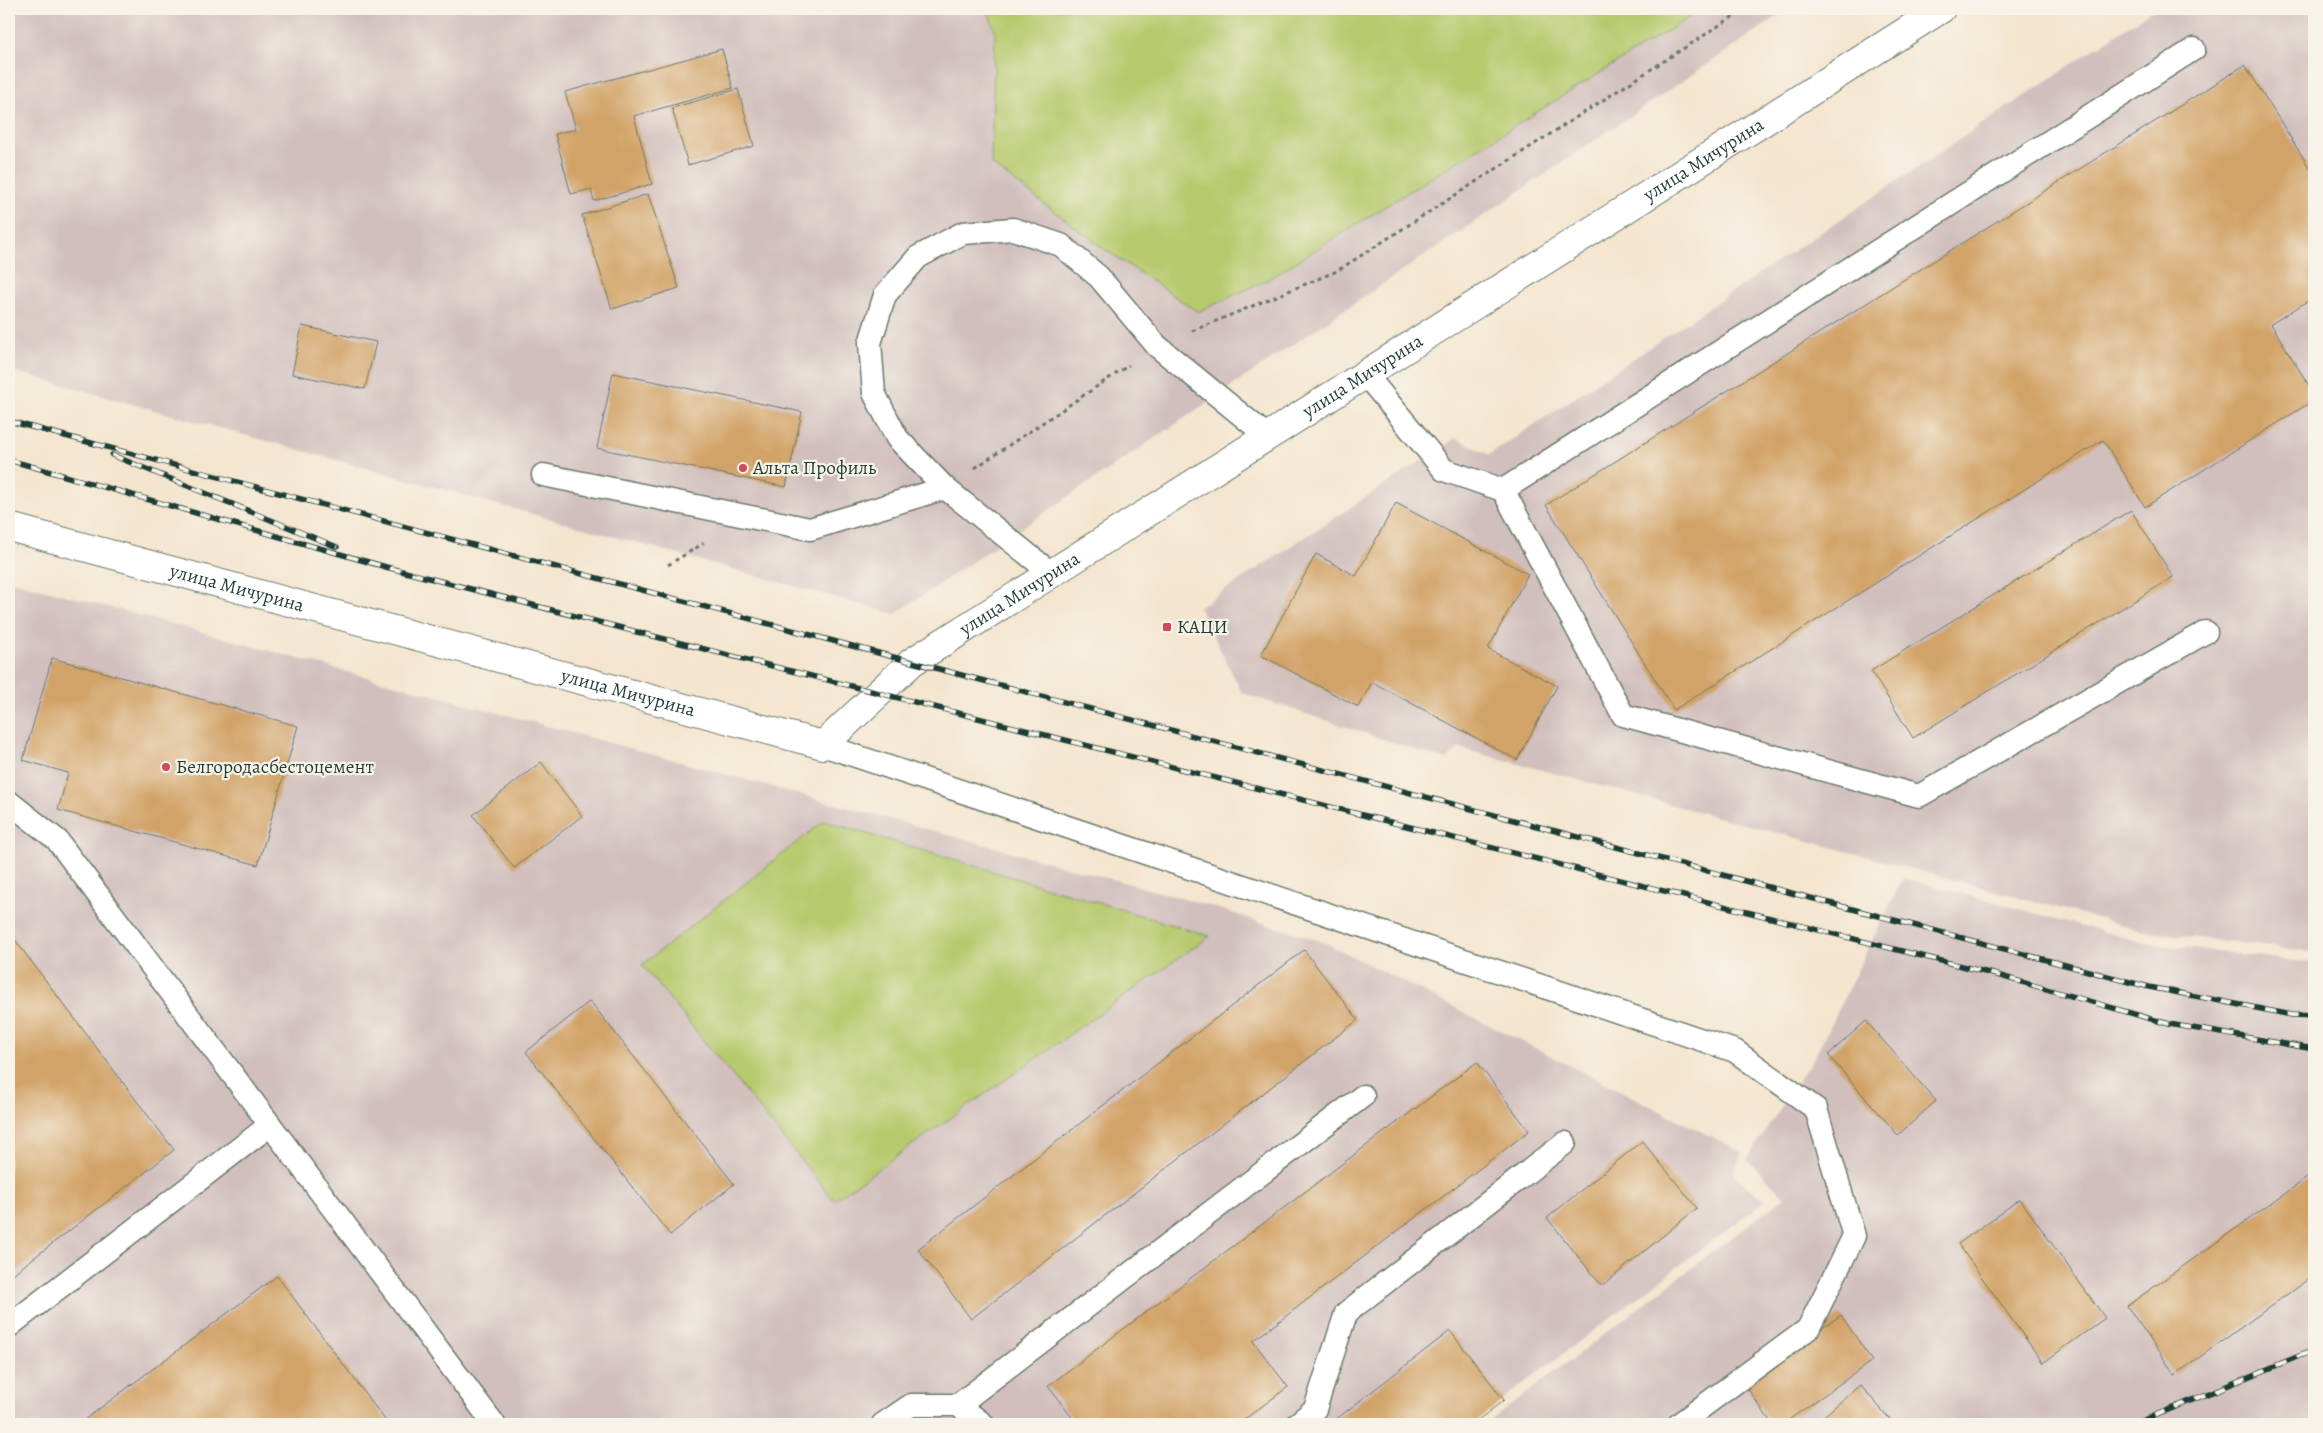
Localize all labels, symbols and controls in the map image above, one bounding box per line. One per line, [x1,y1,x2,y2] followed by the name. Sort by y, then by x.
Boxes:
[1638,112,1769,208] street label: улица Мичурина
[1296,328,1428,425] street label: улица Мичурина
[752,455,876,481] place label: Альта Профиль
[737,462,749,474] marker: Альта Профиль
[954,546,1085,642] street label: улица Мичурина
[166,557,307,619] street label: улица Мичурина
[1177,614,1228,640] place label: КАЦИ
[1161,621,1173,633] marker: КАЦИ
[557,662,698,723] street label: улица Мичурина
[176,754,374,780] place label: Белгородасбестоцемент
[160,761,172,773] marker: Белгородасбестоцемент

